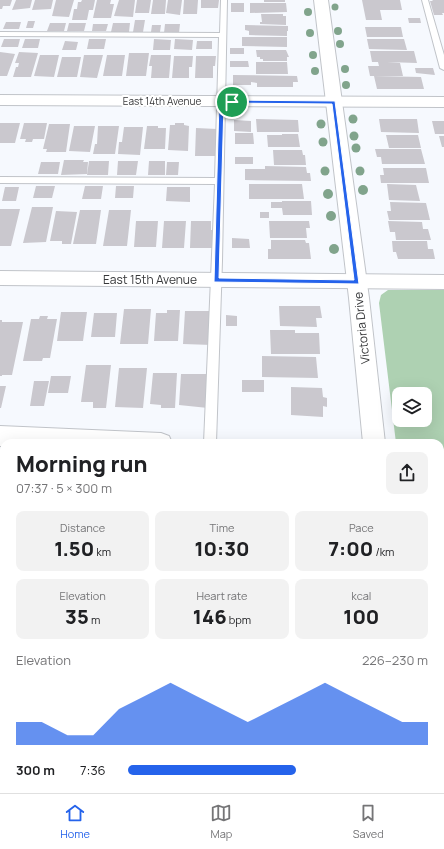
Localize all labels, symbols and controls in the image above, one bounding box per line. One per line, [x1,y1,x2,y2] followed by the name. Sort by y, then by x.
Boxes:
[215,85,249,119] pin
[221,91,243,113] icon: arrive
[123,94,201,108] street label: East 14th Avenue
[103,271,197,288] street label: East 15th Avenue
[349,291,374,365] street label: Victoria Drive
[392,387,432,427] map controls
[392,387,432,427] button: layers
[16,449,147,479] text: Morning run
[386,452,428,494] button: share
[16,479,112,497] text: 07:37 · 5 × 300 m
[60,520,105,535] text: Distance
[210,520,234,535] text: Time
[349,520,374,535] text: Pace
[54,535,94,562] text: 1.50
[194,535,249,562] text: 10:30
[328,535,373,562] text: 7:00
[94,544,111,559] text: km
[373,544,394,559] text: /km
[59,588,106,603] text: Elevation
[196,588,248,603] text: Heart rate
[351,588,371,603] text: kcal
[65,603,89,630] text: 35
[193,603,227,630] text: 146
[343,603,379,630] text: 100
[89,612,100,627] text: m
[227,612,251,627] text: bpm
[16,651,71,669] text: Elevation
[362,651,428,669] text: 226–230 m
[16,761,55,779] text: 300 m
[80,761,106,779] text: 7:36
[60,802,90,841] tab: Home
[210,802,232,841] tab: Map
[353,802,384,841] tab: Saved

